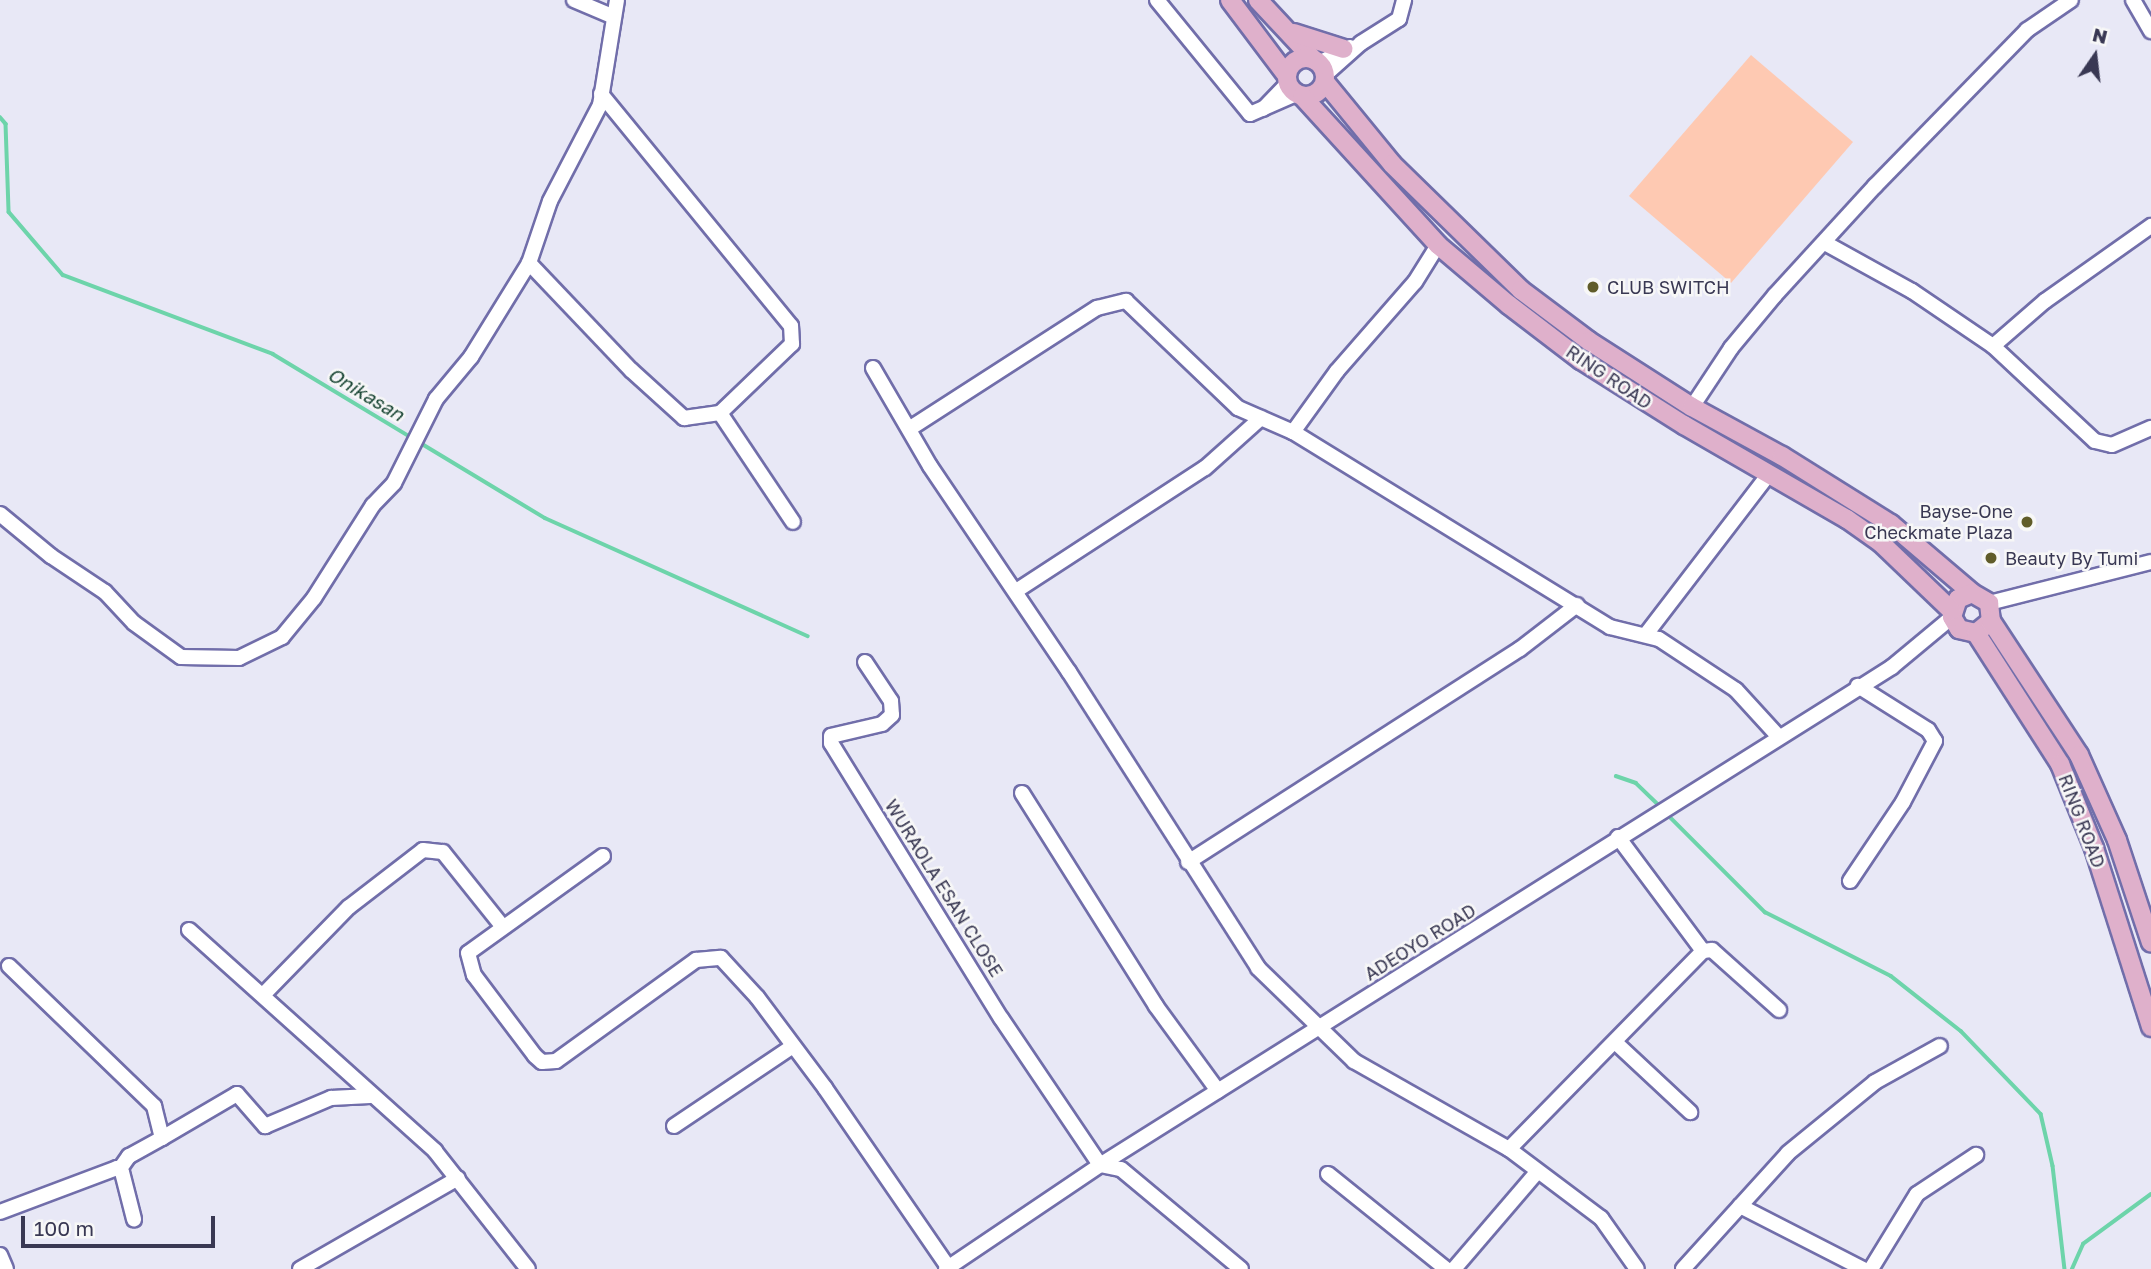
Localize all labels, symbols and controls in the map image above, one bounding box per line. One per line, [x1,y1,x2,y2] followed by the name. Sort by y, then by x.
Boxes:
[2060,21,2130,91] north arrow
[2090,22,2110,48] text: N
[1607,276,1730,298] place label: CLUB SWITCH
[1585,279,1601,295] marker: CLUB SWITCH
[1562,340,1656,414] street label: RING ROAD
[324,362,408,426] water label: Onikasan
[1864,501,2013,544] place label: Bayse-One Checkmate Plaza
[2019,514,2035,530] marker: Bayse-One Checkmate Plaza
[2005,547,2138,569] place label: Beauty By Tumi
[1983,550,1999,566] marker: Beauty By Tumi
[2054,771,2110,871] street label: RING ROAD
[880,795,1008,981] street label: WURAOLA ESAN CLOSE
[1360,899,1480,985] street label: ADEOYO ROAD
[24,1202,219,1246] scale bar
[34,1215,94,1241] text: 100 m

